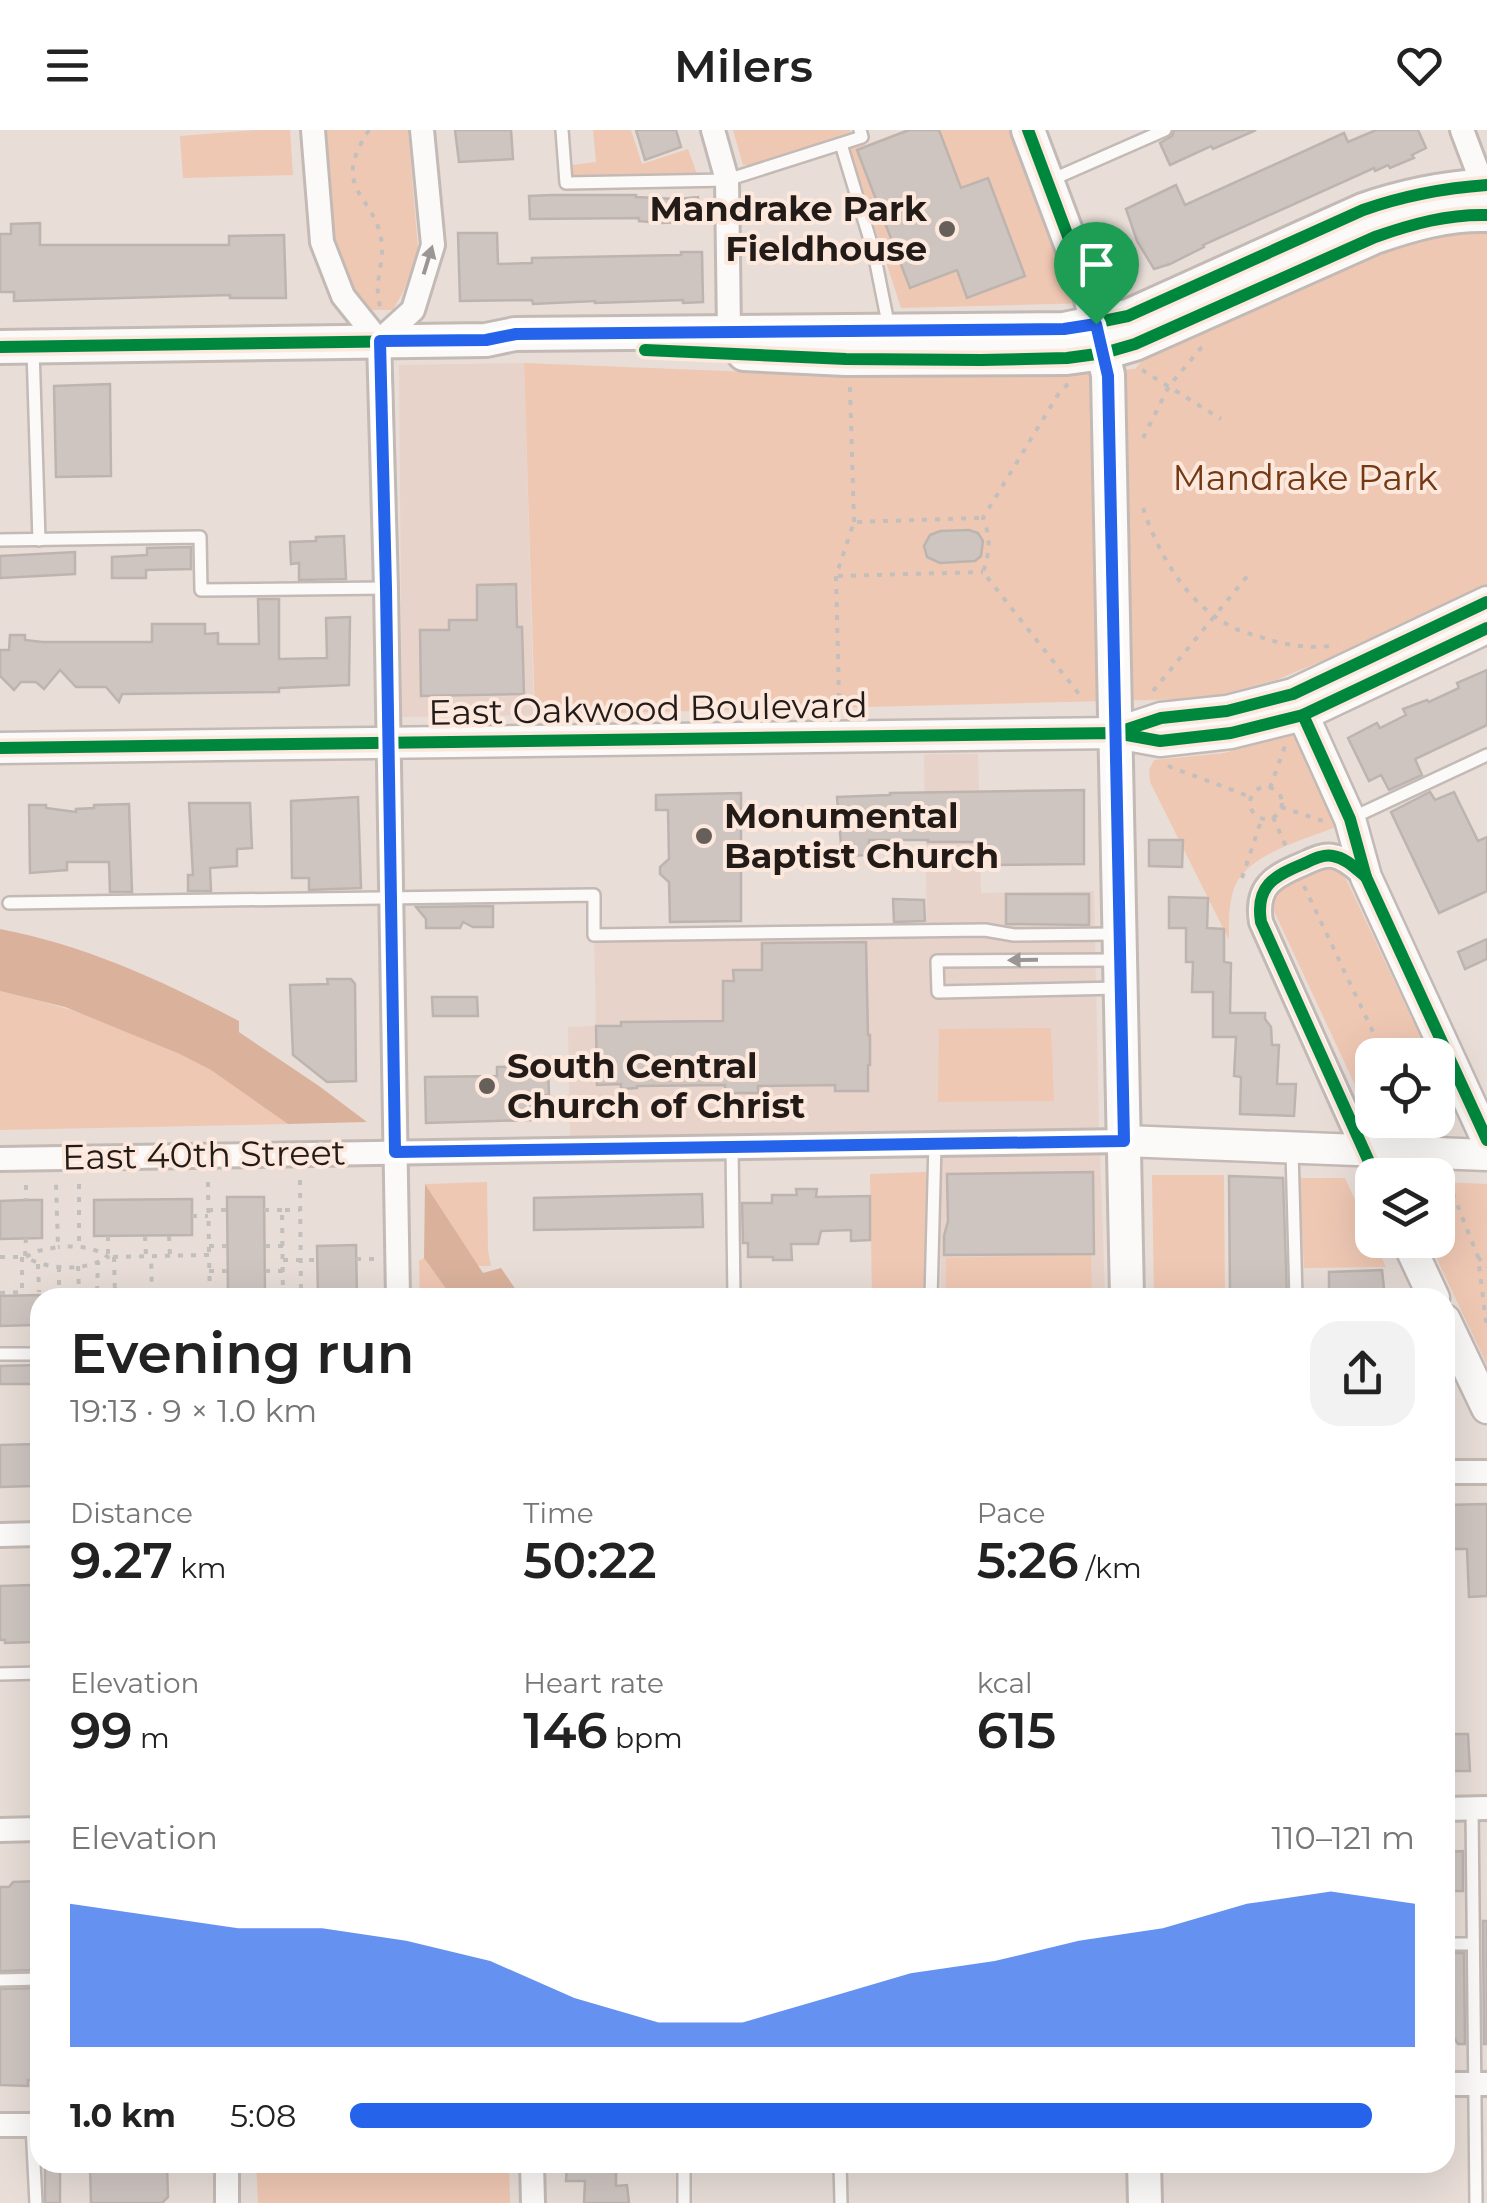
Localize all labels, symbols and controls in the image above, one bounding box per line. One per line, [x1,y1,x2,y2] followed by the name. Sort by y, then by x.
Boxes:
[40,38,95,93] icon: menu
[674,38,813,93] text: Milers
[1392,38,1447,93] icon: heart
[649,187,928,270] place label: Mandrake Park Fieldhouse
[936,218,958,240] marker: Mandrake Park Fieldhouse
[1054,222,1139,325] pin
[1069,237,1124,292] icon: arrive
[421,245,436,275] one-way arrow
[1172,456,1438,499] park label: Mandrake Park
[428,683,868,734] street label: East Oakwood Boulevard
[724,794,999,877] place label: Monumental Baptist Church
[693,825,715,847] marker: Monumental Baptist Church
[1007,952,1039,968] one-way arrow
[1355,1038,1455,1258] map controls
[1355,1038,1455,1138] button: locate
[507,1044,805,1127] place label: South Central Church of Christ
[476,1075,498,1097] marker: South Central Church of Christ
[62,1131,346,1178] street label: East 40th Street
[1355,1158,1455,1258] button: layers
[70,1320,415,1387] text: Evening run
[1310,1321,1415,1426] button: share
[70,1391,317,1430] text: 19:13 · 9 × 1.0 km
[70,1496,193,1530] text: Distance
[523,1496,594,1530] text: Time
[977,1496,1045,1530] text: Pace
[70,1530,173,1591] text: 9.27
[523,1530,657,1591] text: 50:22
[977,1530,1079,1591] text: 5:26
[173,1551,227,1585] text: km
[1079,1551,1142,1585] text: /km
[70,1666,199,1700] text: Elevation
[523,1666,664,1700] text: Heart rate
[977,1666,1033,1700] text: kcal
[70,1700,133,1761] text: 99
[523,1700,608,1761] text: 146
[977,1700,1056,1761] text: 615
[133,1721,170,1755] text: m
[608,1721,683,1755] text: bpm
[70,1818,218,1857] text: Elevation
[1271,1818,1415,1857] text: 110–121 m
[70,2096,176,2135] text: 1.0 km
[230,2096,297,2135] text: 5:08

